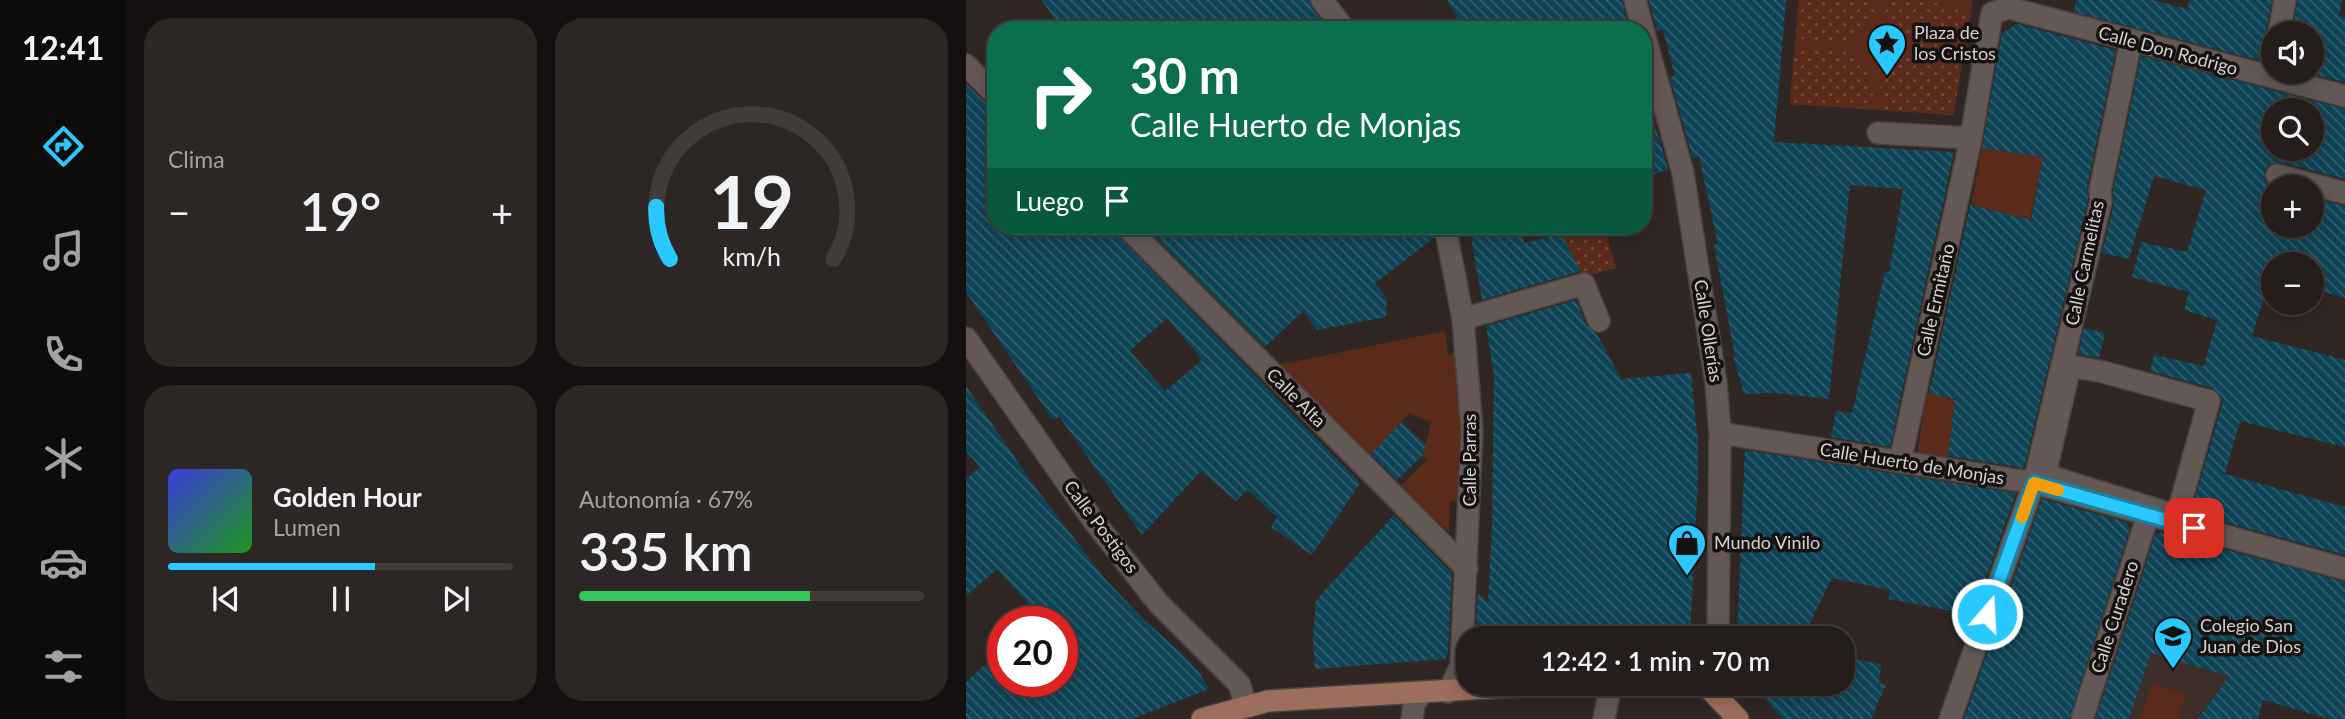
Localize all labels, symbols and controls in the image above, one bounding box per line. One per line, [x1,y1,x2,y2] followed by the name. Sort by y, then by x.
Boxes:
[1914,21,1996,64] place label: Plaza de los Cristos
[2096,21,2240,79] street label: Calle Don Rodrigo
[2261,21,2324,315] map controls
[2261,21,2324,84] button: sound
[1866,22,1908,77] place icon: Plaza de los Cristos
[22,28,104,67] text: 12:41
[1130,46,1240,104] text: 30 m
[1015,49,1106,140] icon: right
[2261,98,2324,161] button: search
[1130,105,1461,144] text: Calle Huerto de Monjas
[39,122,88,171] icon: directions
[168,145,225,173] text: Clima
[709,157,794,245] text: 19
[2261,175,2324,238] button: +
[300,180,381,242] text: 19°
[1098,182,1136,220] icon: arrive
[1015,185,1084,217] text: Luego
[168,189,190,235] text: −
[491,189,513,235] text: +
[2060,198,2108,327] street label: Calle Carmelitas
[39,226,88,275] icon: music
[722,240,781,270] text: km/h
[1911,241,1959,358] street label: Calle Ermitaño
[2261,252,2324,315] button: −
[1690,278,1728,384] street label: Calle Ollerías
[39,330,88,379] icon: phone
[1262,363,1331,432] street label: Calle Alta
[1458,413,1480,506] street label: Calle Parras
[39,434,88,483] icon: climate
[1818,438,2006,488] street label: Calle Huerto de Monjas
[1060,476,1144,577] street label: Calle Postigos
[273,481,422,513] text: Golden Hour
[579,485,753,513] text: Autonomía · 67%
[2164,498,2224,558] pin
[2175,509,2213,547] icon: arrive
[273,513,341,541] text: Lumen
[579,520,753,582] text: 335 km
[1666,522,1708,577] shop icon: Mundo Vinilo
[1714,531,1820,553] place label: Mundo Vinilo
[39,538,88,587] icon: car
[2086,558,2143,676] street label: Calle Curadero
[1950,577,2024,651] position arrow
[207,580,245,618] icon: previous
[322,580,360,618] icon: pause
[437,580,475,618] icon: next
[987,606,1078,697] speed limit sign: 20
[2200,614,2301,657] place label: Colegio San Juan de Dios
[2152,615,2194,670] school or university icon: Colegio San Juan de Dios
[39,642,88,691] icon: filters
[1541,645,1770,677] text: 12:42 · 1 min · 70 m

